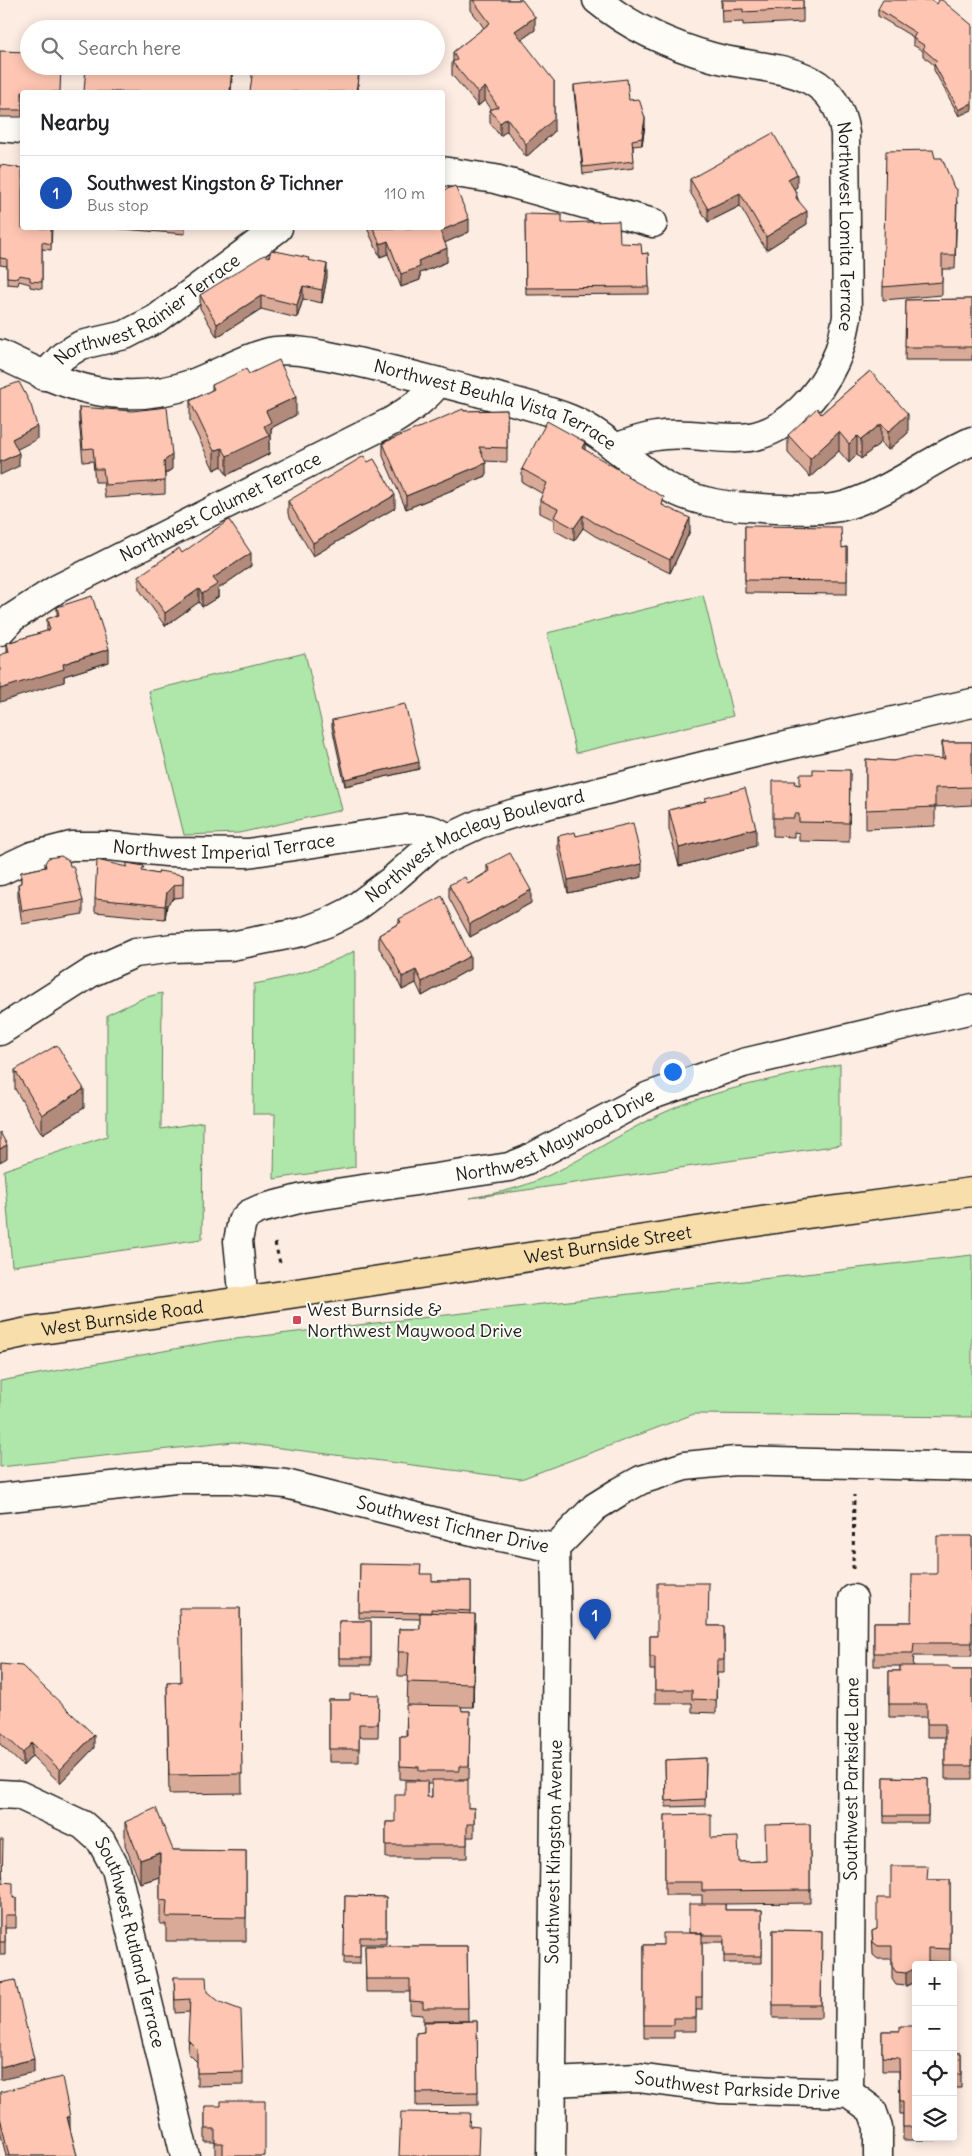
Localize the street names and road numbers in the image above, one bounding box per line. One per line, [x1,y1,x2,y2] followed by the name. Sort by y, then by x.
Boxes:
[832,119,860,334] street label: Northwest Lomita Terrace
[49,248,244,370] street label: Northwest Rainier Terrace
[372,354,621,455] street label: Northwest Beuhla Vista Terrace
[116,447,325,567] street label: Northwest Calumet Terrace
[360,784,587,907] street label: Northwest Macleay Boulevard
[112,828,336,864] street label: Northwest Imperial Terrace
[454,1083,658,1186] street label: Northwest Maywood Drive
[523,1220,693,1269] street label: West Burnside Street
[40,1295,205,1341] street label: West Burnside Road
[354,1490,551,1558] street label: Southwest Tichner Drive
[839,1677,863,1881] street label: Southwest Parkside Lane
[540,1740,567,1964] street label: Southwest Kingston Avenue
[90,1833,171,2050] street label: Southwest Rutland Terrace
[633,2066,840,2104] street label: Southwest Parkside Drive

